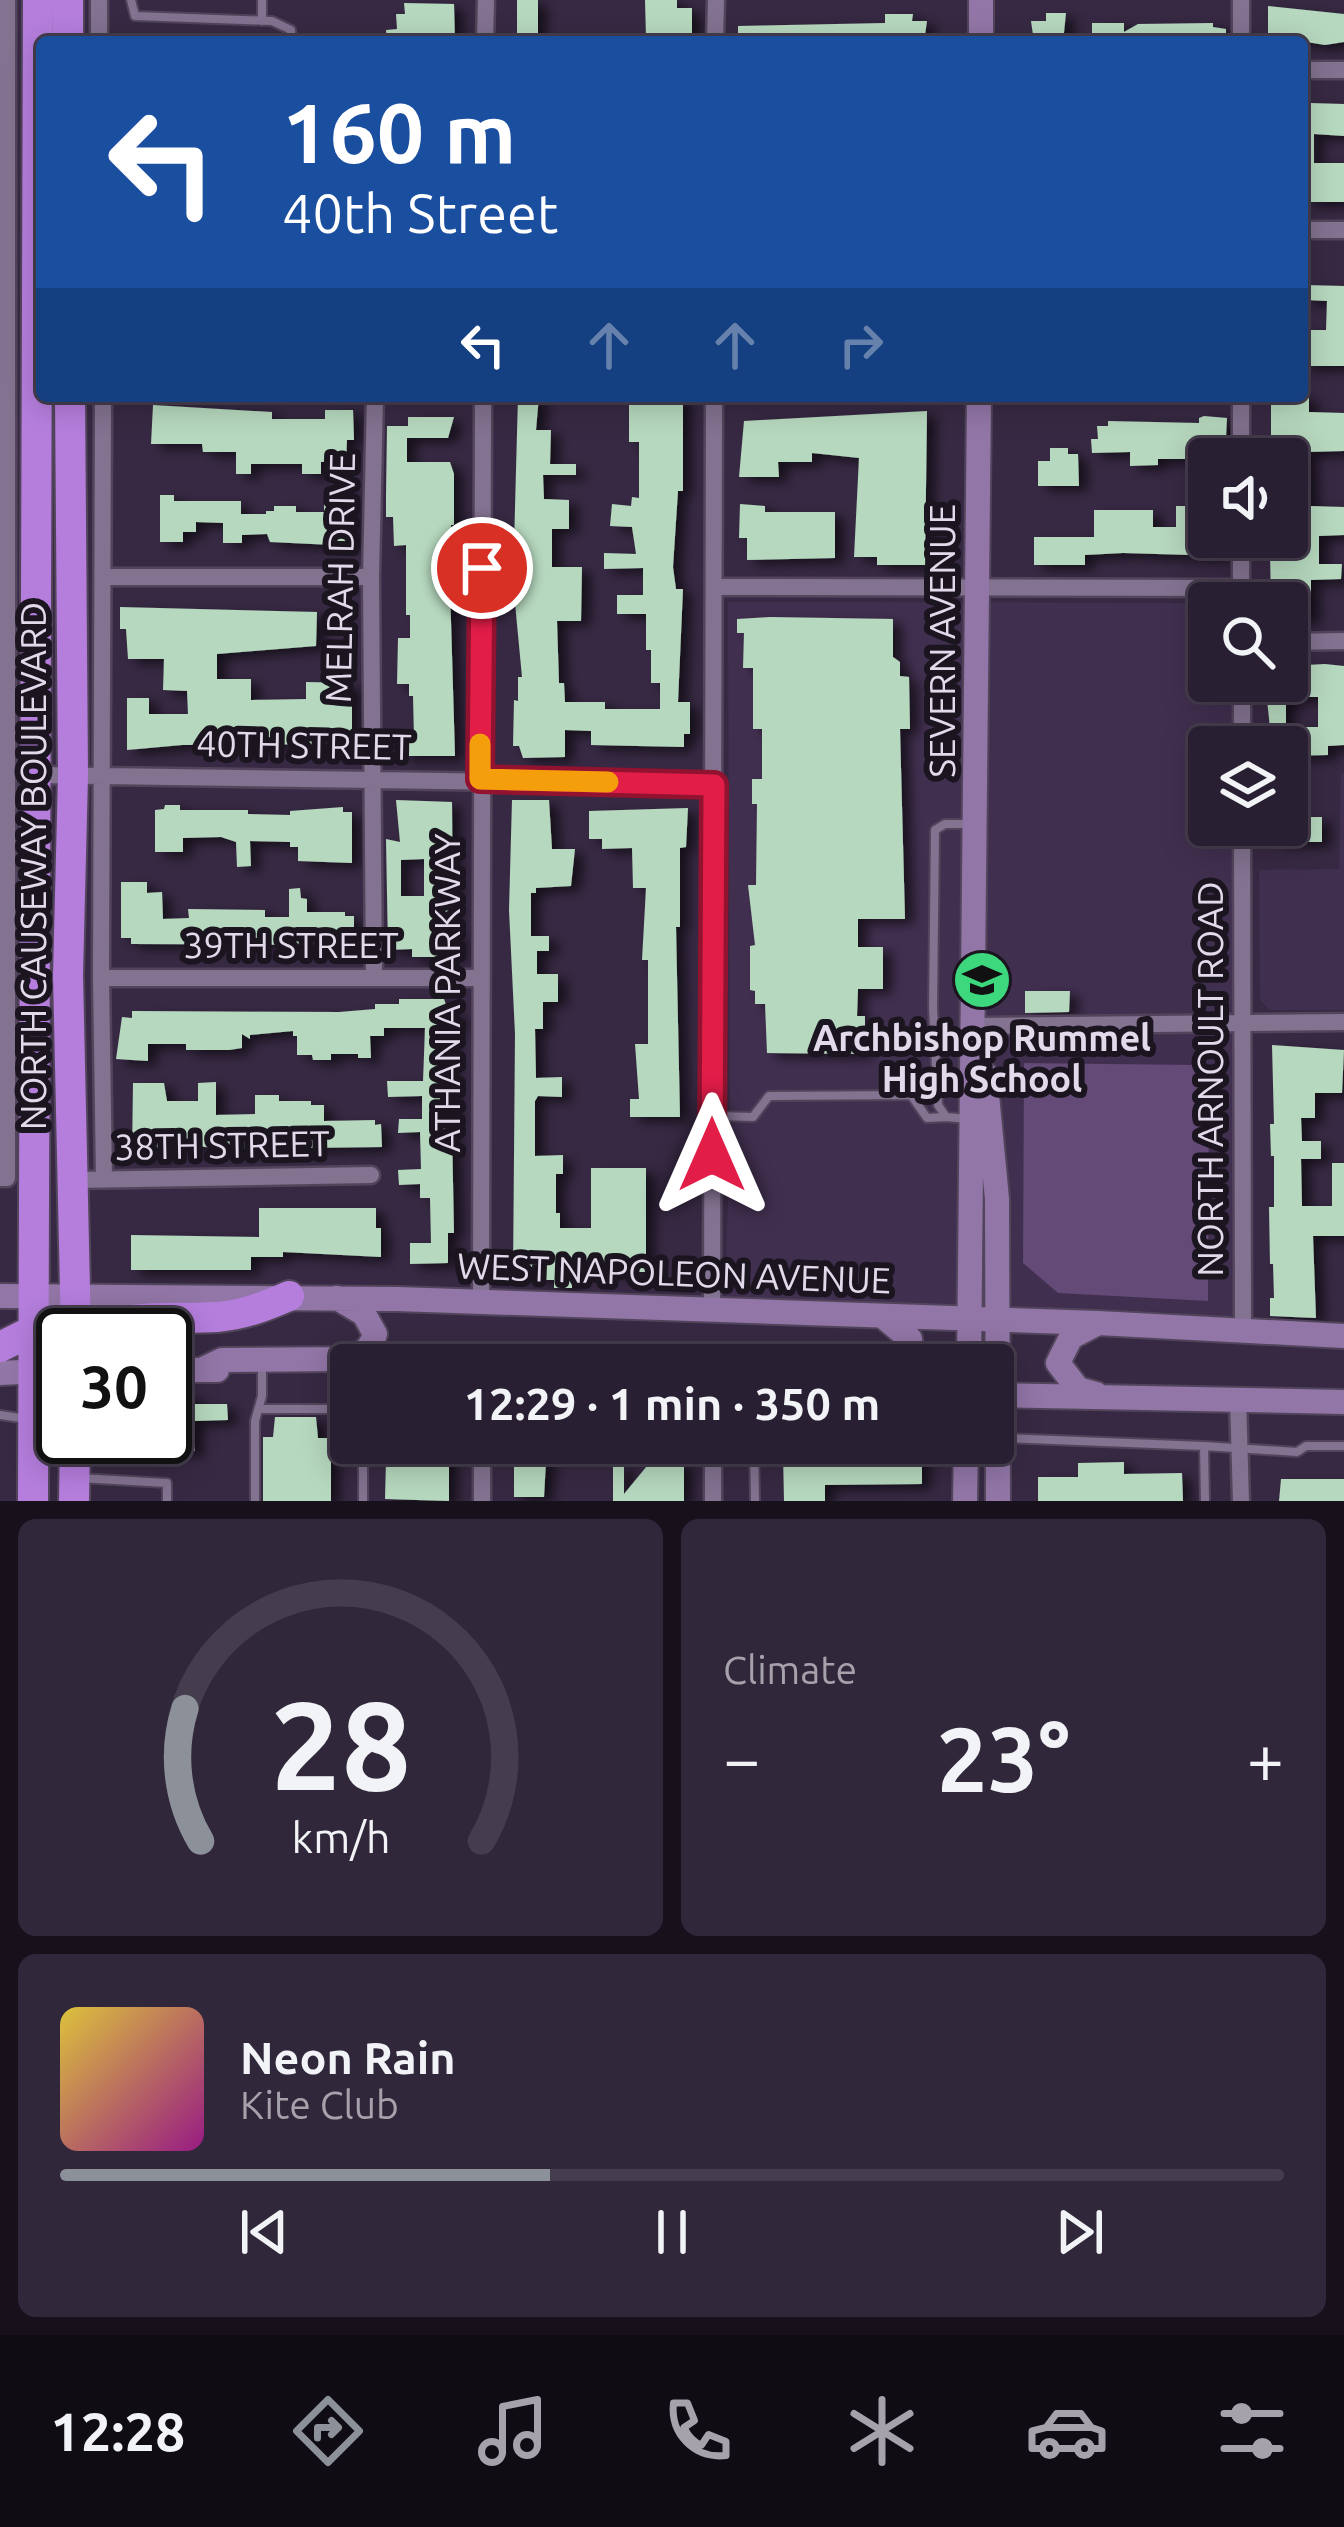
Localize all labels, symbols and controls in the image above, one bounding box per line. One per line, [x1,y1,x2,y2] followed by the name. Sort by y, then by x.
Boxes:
[84,84,240,240] icon: left
[282,85,516,179] text: 160 m
[282,183,558,243] text: 40th Street
[450,312,516,378] icon: left
[576,312,642,378] icon: ahead
[702,312,768,378] icon: ahead
[828,312,894,378] icon: right
[1188,438,1308,846] map controls
[1188,438,1308,558] button: sound
[317,453,362,703] street label: MELRAH DRIVE
[921,504,962,778] street label: SEVERN AVENUE
[431,517,533,619] pin
[449,535,515,601] icon: arrive
[1188,582,1308,702] button: search
[12,602,53,1130] street label: NORTH CAUSEWAY BOULEVARD
[196,722,412,767] street label: 40TH STREET
[1188,726,1308,846] button: layers
[426,833,467,1153] street label: ATHANIA PARKWAY
[1189,881,1230,1277] street label: NORTH ARNOULT ROAD
[183,924,399,965] street label: 39TH STREET
[951,949,1013,1011] school or university icon: Archbishop Rummel High School
[813,1017,1151,1099] place label: Archbishop Rummel High School
[649,1092,775,1218] position arrow
[114,1122,330,1167] street label: 38TH STREET
[456,1244,892,1301] street label: WEST NAPOLEON AVENUE
[36,1308,192,1464] speed limit sign: 30
[464,1378,880,1429] text: 12:29 · 1 min · 350 m
[723,1648,857,1691] text: Climate
[270,1674,411,1814] text: 28
[937,1708,1070,1809] text: 23°
[723,1721,760,1795] text: −
[1247,1721,1284,1795] text: +
[291,1812,390,1860] text: km/h
[240,2032,455,2083] text: Neon Rain
[240,2083,399,2126] text: Kite Club
[231,2199,297,2265] icon: previous
[639,2199,705,2265] icon: pause
[1047,2199,1113,2265] icon: next
[286,2389,370,2473] icon: directions
[471,2389,555,2473] icon: music
[656,2389,740,2473] icon: phone
[840,2389,924,2473] icon: climate
[1025,2389,1109,2473] icon: car
[1210,2389,1294,2473] icon: filters
[50,2401,185,2461] text: 12:28

